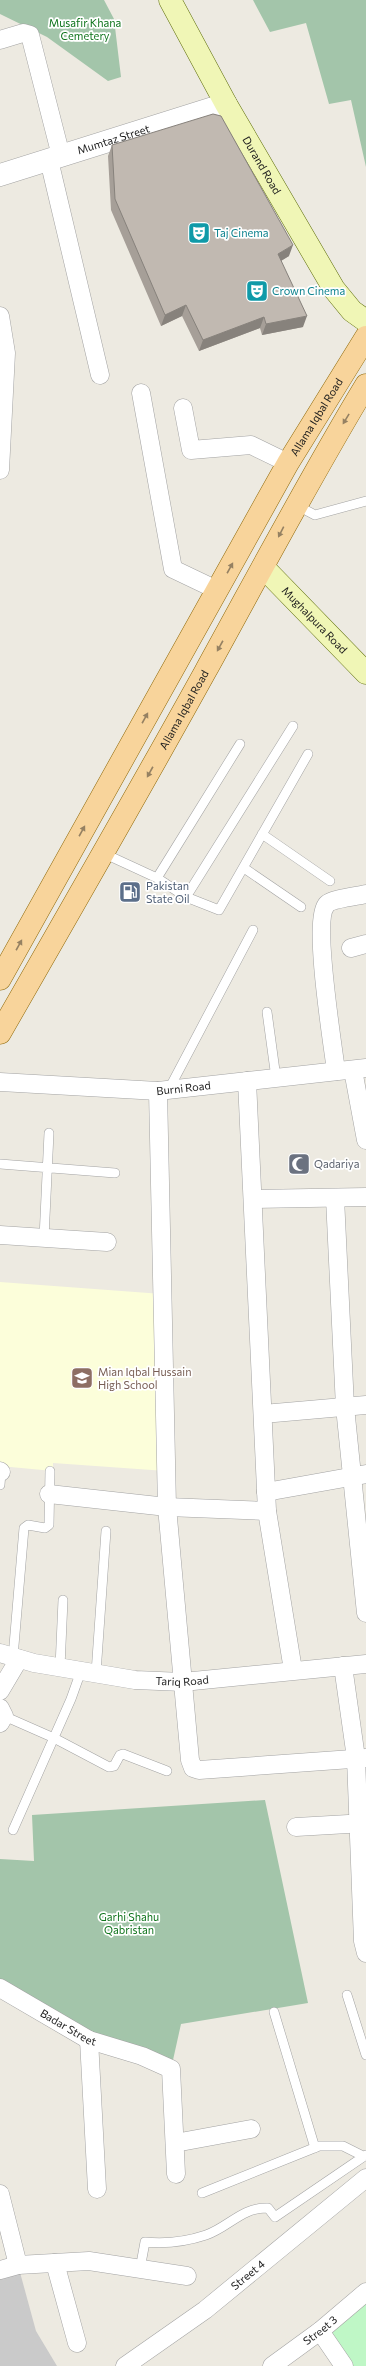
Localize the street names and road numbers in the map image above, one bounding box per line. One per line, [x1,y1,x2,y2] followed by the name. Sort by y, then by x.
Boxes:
[76,121,152,156] street label: Mumtaz Street
[240,134,284,196] street label: Durand Road
[287,376,345,458] street label: Allama Iqbal Road
[280,584,350,656] street label: Mughalpura Road
[156,667,211,751] street label: Allama Iqbal Road
[156,1078,211,1097] street label: Burni Road
[155,1673,209,1688] street label: Tariq Road
[38,2006,98,2048] street label: Badar Street
[228,2257,267,2292] street label: Street 4
[300,2312,339,2347] street label: Street 3

